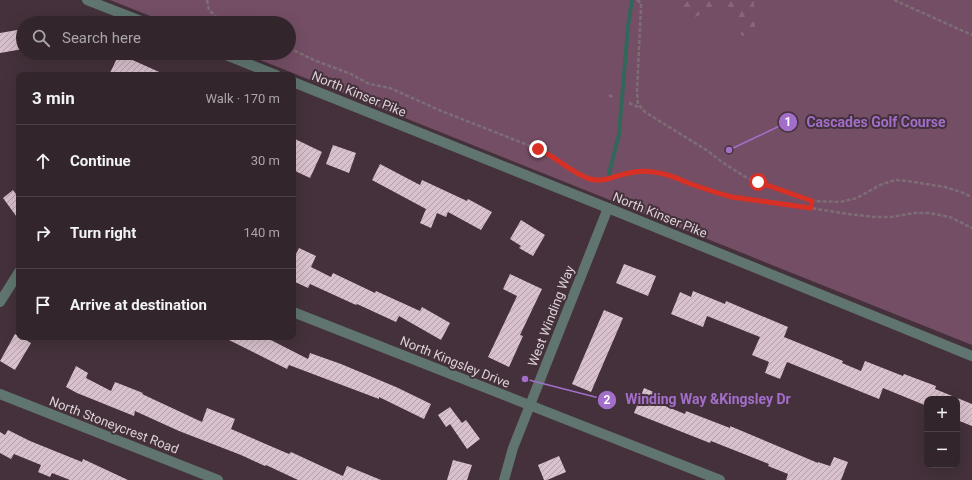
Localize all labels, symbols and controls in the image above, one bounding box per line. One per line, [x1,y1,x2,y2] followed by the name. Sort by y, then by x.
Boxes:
[16,16,296,60] search box
[30,27,52,49] icon: search
[62,29,141,47] text: Search here
[310,68,408,120] street label: North Kinser Pike
[32,88,75,108] text: 3 min
[205,91,280,106] text: Walk · 170 m
[778,109,954,135] callout: Cascades Golf Course
[806,114,946,130] text: Cascades Golf Course
[785,115,791,129] text: 1
[529,140,547,158] route end
[32,150,54,172] icon: ahead
[70,152,131,170] text: Continue
[251,153,280,168] text: 30 m
[749,173,767,191] route start
[611,189,709,241] street label: North Kinser Pike
[32,222,54,244] icon: right
[70,224,136,242] text: Turn right
[243,225,280,240] text: 140 m
[525,263,577,369] street label: West Winding Way
[32,294,54,316] icon: arrive
[70,296,207,314] text: Arrive at destination
[398,333,512,391] street label: North Kingsley Drive
[597,387,799,413] callout: Winding Way &Kingsley Dr
[625,391,791,407] text: Winding Way &Kingsley Dr
[47,393,181,457] street label: North Stoneycrest Road
[604,393,611,407] text: 2
[924,396,960,468] map controls
[924,396,960,432] button: +
[924,432,960,468] button: −

